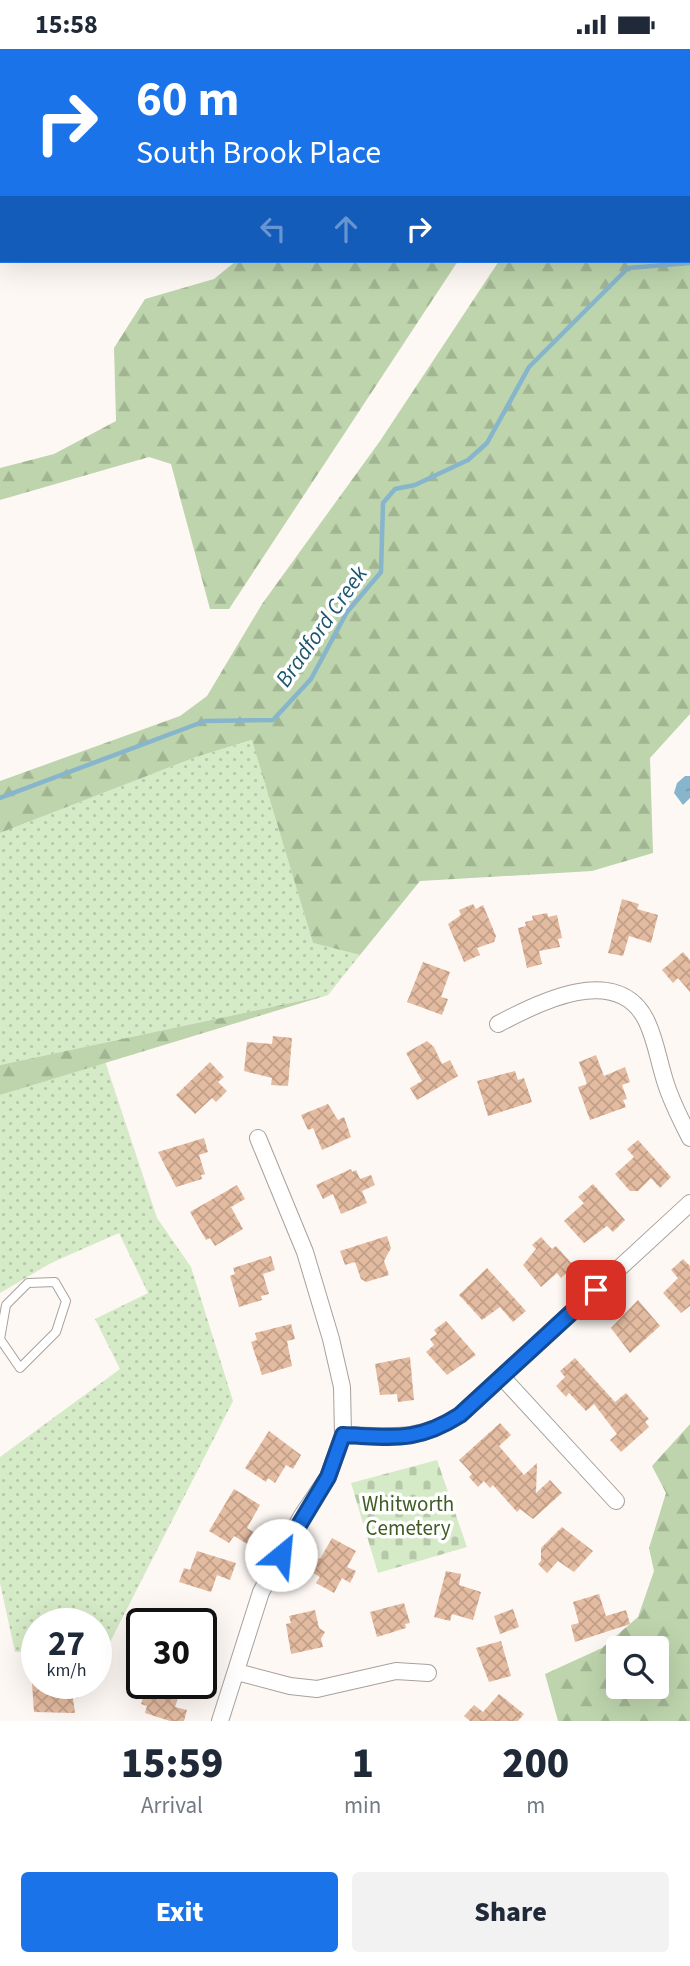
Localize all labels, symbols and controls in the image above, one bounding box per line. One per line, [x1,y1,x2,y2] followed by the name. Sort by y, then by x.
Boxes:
[35,6,98,43] text: 15:58
[136,65,240,135] text: 60 m
[21,77,112,168] icon: right
[136,130,381,176] text: South Brook Place
[254,210,292,248] icon: left
[327,210,365,248] icon: ahead
[400,210,438,248] icon: right
[267,558,376,694] water label: Bradford Creek
[566,1260,626,1320] pin
[577,1271,615,1309] icon: arrive
[362,1489,454,1543] park label: Whitworth Cemetery
[244,1518,318,1592] position arrow
[126,1608,217,1699] speed limit sign: 30
[48,1619,85,1669] text: 27
[606,1636,669,1699] map controls
[606,1636,669,1699] button: search
[47,1658,86,1683] text: km/h
[121,1734,223,1794] text: 15:59
[351,1734,374,1794] text: 1
[502,1734,569,1794] text: 200
[141,1789,203,1822] text: Arrival
[344,1789,381,1822] text: min
[526,1789,545,1822] text: m
[21,1872,338,1952] button: Exit
[352,1872,669,1952] button: Share

